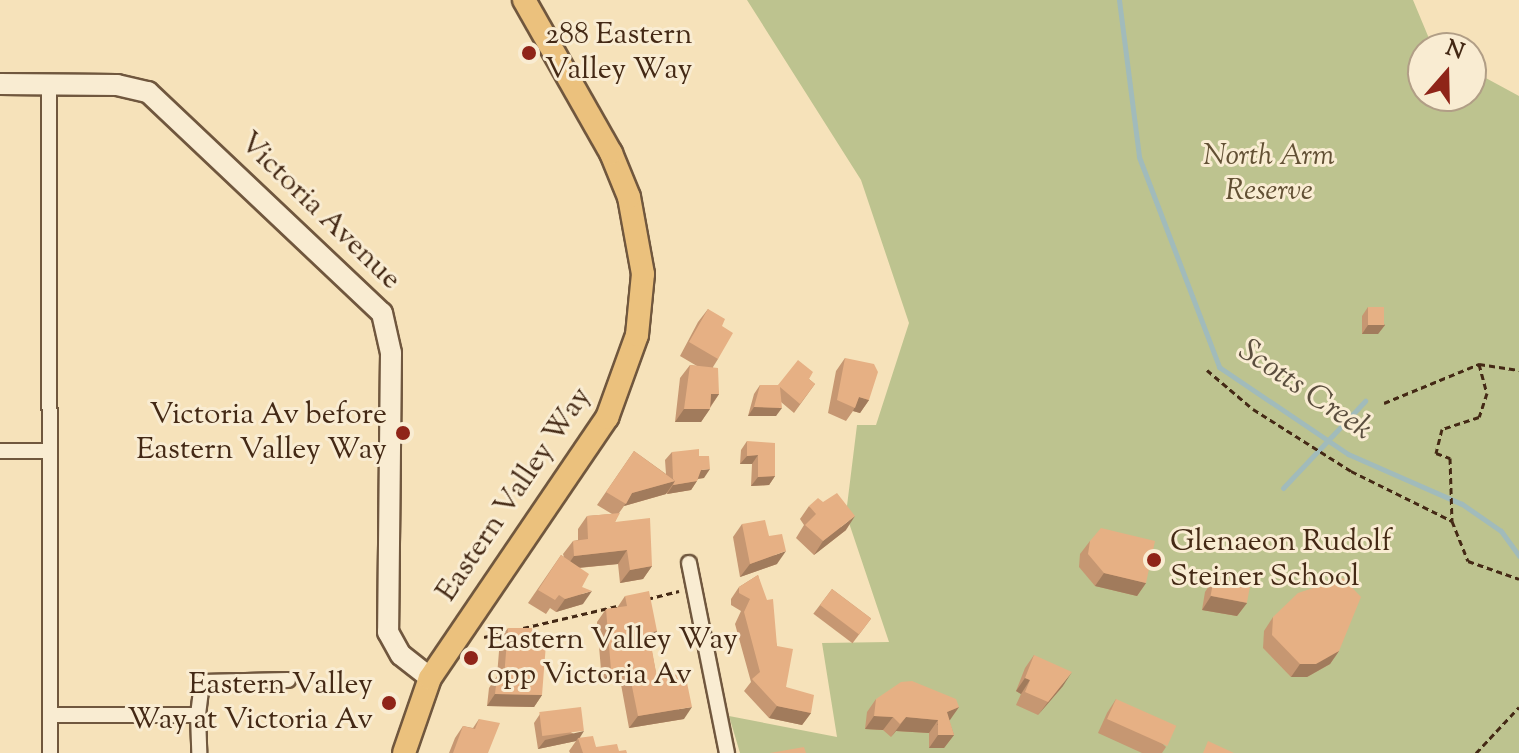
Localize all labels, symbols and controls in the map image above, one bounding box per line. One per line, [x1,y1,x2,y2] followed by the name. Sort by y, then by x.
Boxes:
[545,18,692,88] place label: 288 Eastern Valley Way
[1407,32,1487,112] north arrow
[1441,33,1468,69] text: N
[520,44,538,62] marker: 288 Eastern Valley Way
[231,126,407,298] street label: Victoria Avenue
[1203,139,1335,210] park label: North Arm Reserve
[1231,332,1379,450] water label: Scotts Creek
[430,381,600,609] street label: Eastern Valley Way
[136,398,387,468] place label: Victoria Av before Eastern Valley Way
[394,424,412,442] marker: Victoria Av before Eastern Valley Way
[1170,525,1392,596] place label: Glenaeon Rudolf Steiner School
[1145,551,1163,569] marker: Glenaeon Rudolf Steiner School
[487,623,738,694] place label: Eastern Valley Way opp Victoria Av
[462,649,480,667] marker: Eastern Valley Way opp Victoria Av
[127,668,373,738] place label: Eastern Valley Way at Victoria Av
[380,694,398,712] marker: Eastern Valley Way at Victoria Av

